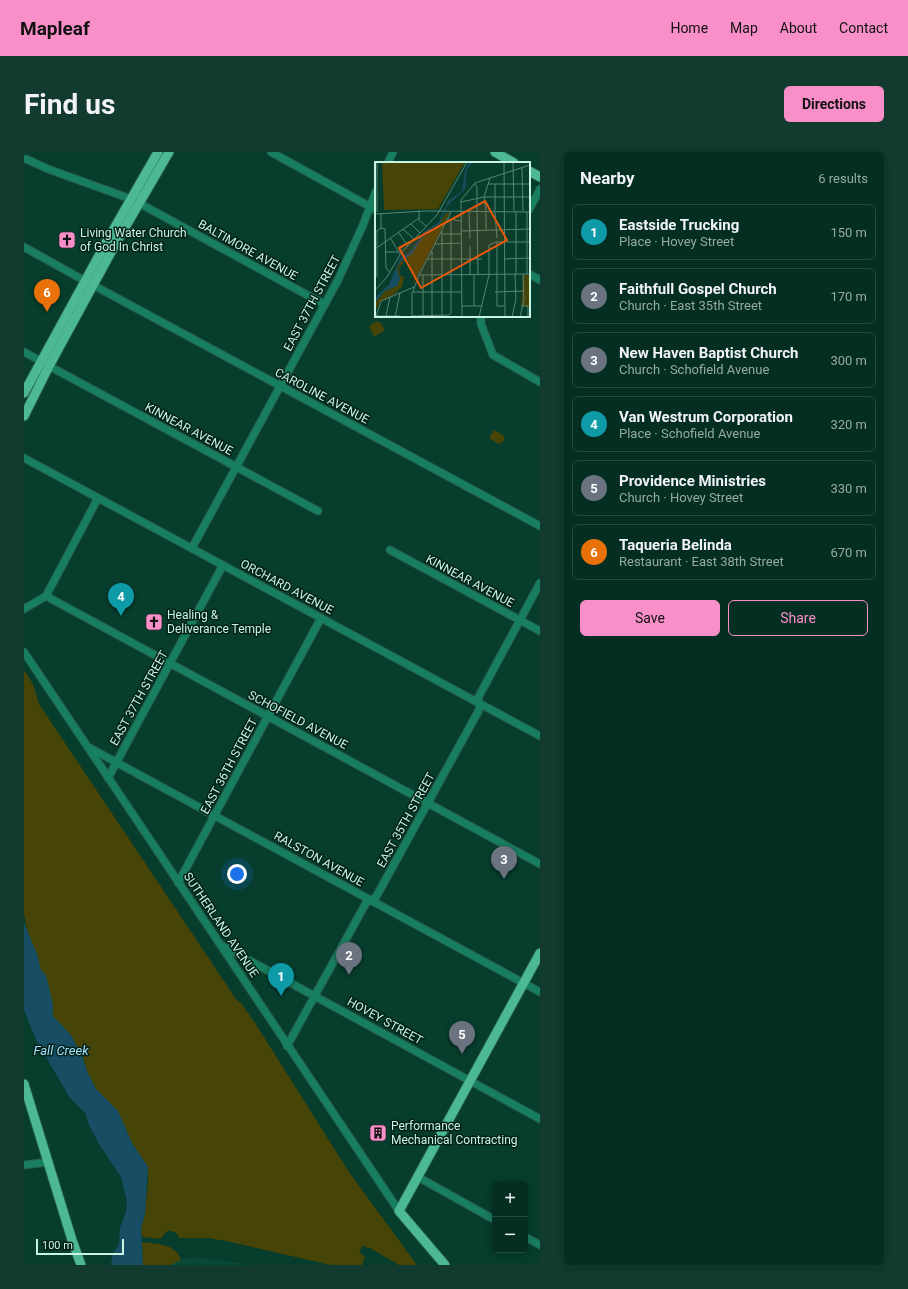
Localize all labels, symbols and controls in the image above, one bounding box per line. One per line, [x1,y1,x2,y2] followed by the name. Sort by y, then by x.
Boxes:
[20,17,90,40] text: Mapleaf
[670,20,708,36] text: Home
[730,20,758,36] text: Map
[780,20,817,36] text: About
[839,20,888,36] text: Contact
[784,86,884,122] button: Directions
[24,88,115,121] text: Find us
[375,162,530,317] inset map
[580,168,635,188] text: Nearby
[818,171,868,186] text: 6 results
[619,216,739,234] text: Eastside Trucking
[196,217,300,283] street label: BALTIMORE AVENUE
[590,225,598,240] text: 1
[830,225,867,240] text: 150 m
[80,226,187,254] place label: Living Water Church of God In Christ
[57,230,77,250] church icon: Living Water Church of God In Christ
[619,234,734,249] text: Place · Hovey Street
[281,253,343,353] street label: EAST 37TH STREET
[34,279,60,312] pin: 6
[619,280,777,298] text: Faithfull Gospel Church
[590,289,598,304] text: 2
[830,289,867,304] text: 170 m
[619,298,762,313] text: Church · East 35th Street
[619,344,798,362] text: New Haven Baptist Church
[590,353,598,368] text: 3
[830,353,867,368] text: 300 m
[619,362,769,377] text: Church · Schofield Avenue
[273,365,371,427] street label: CAROLINE AVENUE
[143,400,236,458] street label: KINNEAR AVENUE
[619,408,793,426] text: Van Westrum Corporation
[590,417,598,432] text: 4
[830,417,867,432] text: 320 m
[619,426,760,441] text: Place · Schofield Avenue
[619,472,766,490] text: Providence Ministries
[590,481,598,496] text: 5
[830,481,867,496] text: 330 m
[619,490,743,505] text: Church · Hovey Street
[619,536,732,554] text: Taqueria Belinda
[590,545,598,560] text: 6
[830,545,867,560] text: 670 m
[424,552,517,610] street label: KINNEAR AVENUE
[619,554,784,569] text: Restaurant · East 38th Street
[238,557,336,617] street label: ORCHARD AVENUE
[108,583,134,616] pin: 4
[580,600,720,636] button: Save
[728,600,868,636] button: Share
[167,608,271,636] place label: Healing & Deliverance Temple
[144,612,164,632] church icon: Healing & Deliverance Temple
[107,648,171,748] street label: EAST 37TH STREET
[246,688,350,752] street label: SCHOFIELD AVENUE
[198,716,260,816] street label: EAST 36TH STREET
[374,770,438,870] street label: EAST 35TH STREET
[272,829,367,890] street label: RALSTON AVENUE
[491,846,517,879] pin: 3
[227,864,247,884] your location
[181,870,261,980] street label: SUTHERLAND AVENUE
[336,942,362,975] pin: 2
[268,963,294,996] pin: 1
[345,995,425,1047] street label: HOVEY STREET
[449,1021,475,1054] pin: 5
[33,1043,89,1058] water label: Fall Creek
[391,1119,518,1147] place label: Performance Mechanical Contracting
[368,1123,388,1143] building icon: Performance Mechanical Contracting
[492,1181,528,1253] map controls
[492,1181,528,1217] button: +
[492,1217,528,1253] button: −
[36,1237,124,1256] scale bar
[42,1239,73,1252] text: 100 m

